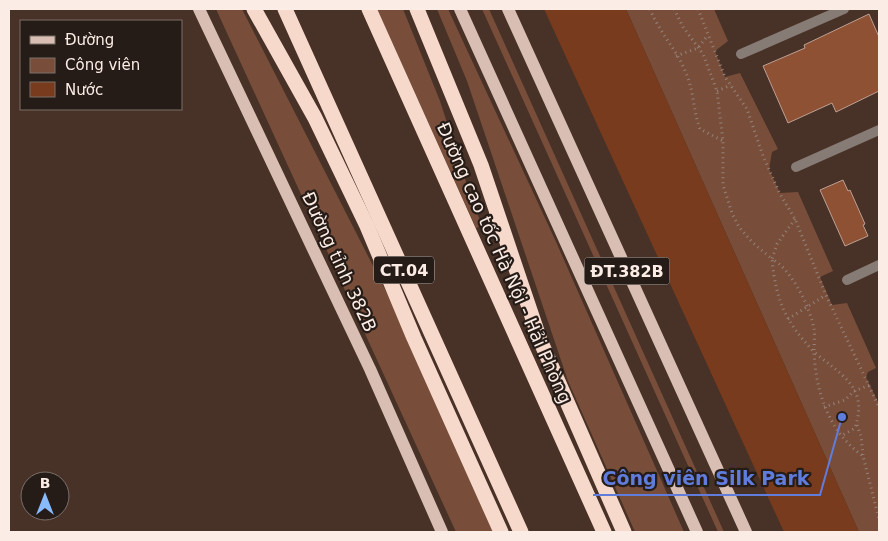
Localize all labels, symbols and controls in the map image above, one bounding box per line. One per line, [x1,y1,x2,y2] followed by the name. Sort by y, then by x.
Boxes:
[20,20,182,110] legend
[65,31,114,49] text: Đường
[65,56,140,74] text: Công viên
[65,81,103,99] text: Nước
[433,119,576,407] street label: Đường cao tốc Hà Nội - Hải Phòng
[298,188,381,335] street label: Đường tỉnh 382B
[374,256,434,284] road number: CT.04
[584,258,670,284] road number: ĐT.382B
[593,461,820,495] callout: Công viên Silk Park
[603,467,810,489] text: Công viên Silk Park
[20,471,70,521] north arrow
[40,475,50,491] text: B

